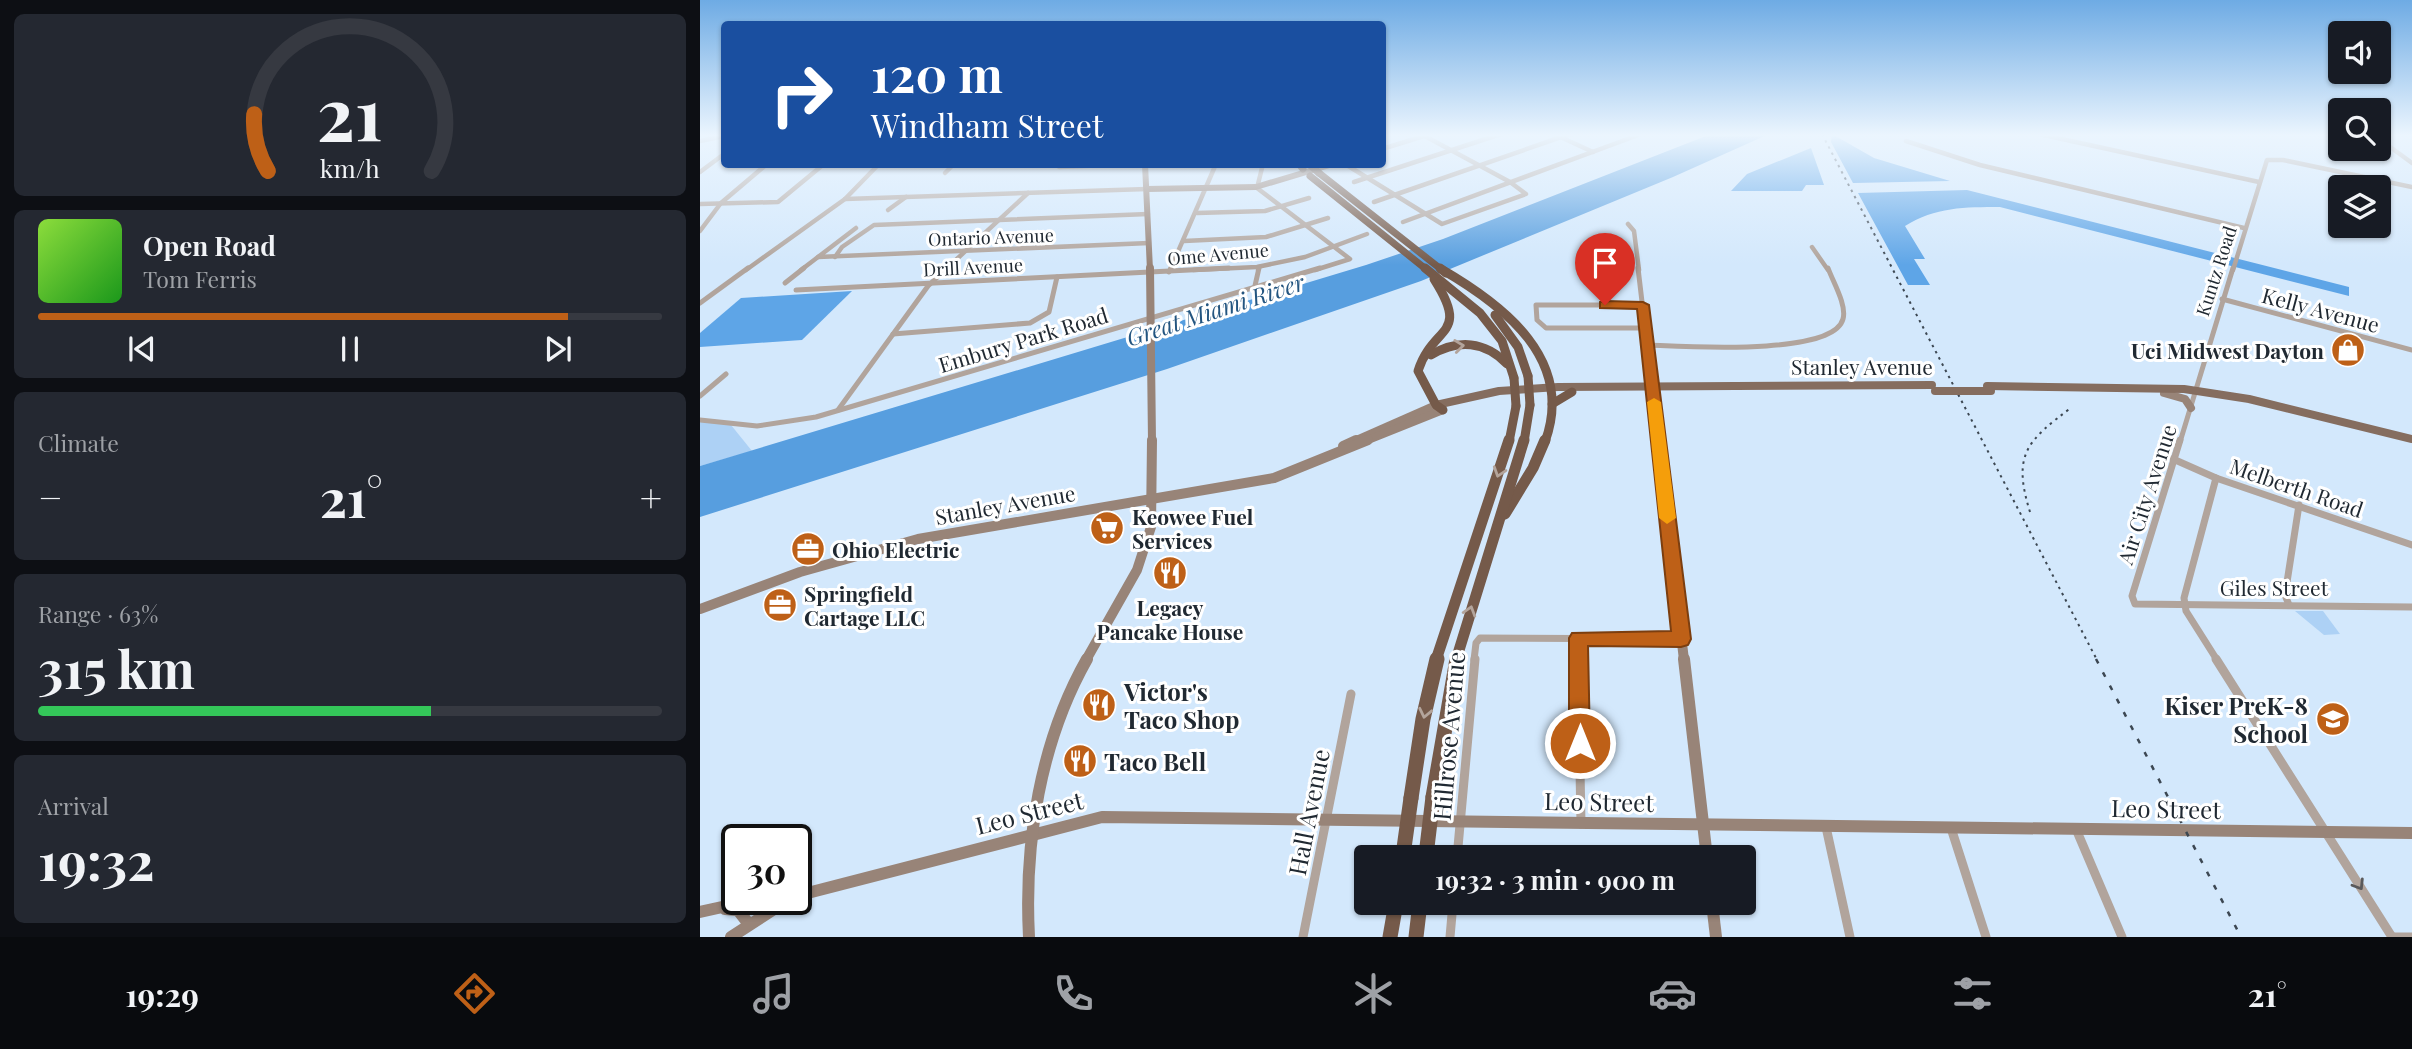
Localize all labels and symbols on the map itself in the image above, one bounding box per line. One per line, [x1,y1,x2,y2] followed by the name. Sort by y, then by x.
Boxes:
[2190,222,2242,319] street label: Kuntz Road
[928,223,1054,251] street label: Ontario Avenue
[1575,233,1635,305] pin
[1166,238,1270,270] street label: Ome Avenue
[923,252,1023,282] street label: Drill Avenue
[1122,265,1309,352] water label: Great Miami River
[2259,280,2383,338] street label: Kelly Avenue
[935,300,1111,378] street label: Embury Park Road
[2329,331,2367,369] shop icon: Uci Midwest Dayton
[2131,336,2324,364] place label: Uci Midwest Dayton
[1453,338,1465,353] one-way arrow
[1791,352,1933,380] street label: Stanley Avenue
[2110,421,2182,568] street label: Air City Avenue
[2227,451,2367,523] street label: Melberth Road
[1493,465,1507,478] one-way arrow
[933,478,1077,530] street label: Stanley Avenue
[1132,502,1254,554] place label: Keowee Fuel Services
[1088,509,1126,547] supermarket icon: Keowee Fuel Services
[789,530,827,568] office icon: Ohio Electric
[832,535,959,563] place label: Ohio Electric
[1151,554,1189,592] restaurant icon: Legacy Pancake House
[2220,573,2329,601] street label: Giles Street
[804,579,925,631] place label: Springfield Cartage LLC
[761,586,799,624] office icon: Springfield Cartage LLC
[1097,593,1243,645] place label: Legacy Pancake House
[1461,605,1476,617] one-way arrow
[1425,650,1471,822] street label: Hillrose Avenue
[1123,675,1239,735] place label: Victor's Taco Shop
[1080,686,1118,724] restaurant icon: Victor's Taco Shop
[2164,689,2309,749] place label: Kiser PreK-8 School
[2314,700,2352,738] school or university icon: Kiser PreK-8 School
[1543,706,1617,780] position arrow
[1418,707,1433,719] one-way arrow
[1061,742,1099,780] restaurant icon: Taco Bell
[1104,745,1207,777] place label: Taco Bell
[1280,746,1336,878] street label: Hall Avenue
[972,783,1087,841] street label: Leo Street
[1544,784,1655,818] street label: Leo Street
[2111,791,2222,825] street label: Leo Street
[721,824,812,915] speed limit sign: 30
[2351,877,2364,890] one-way arrow

